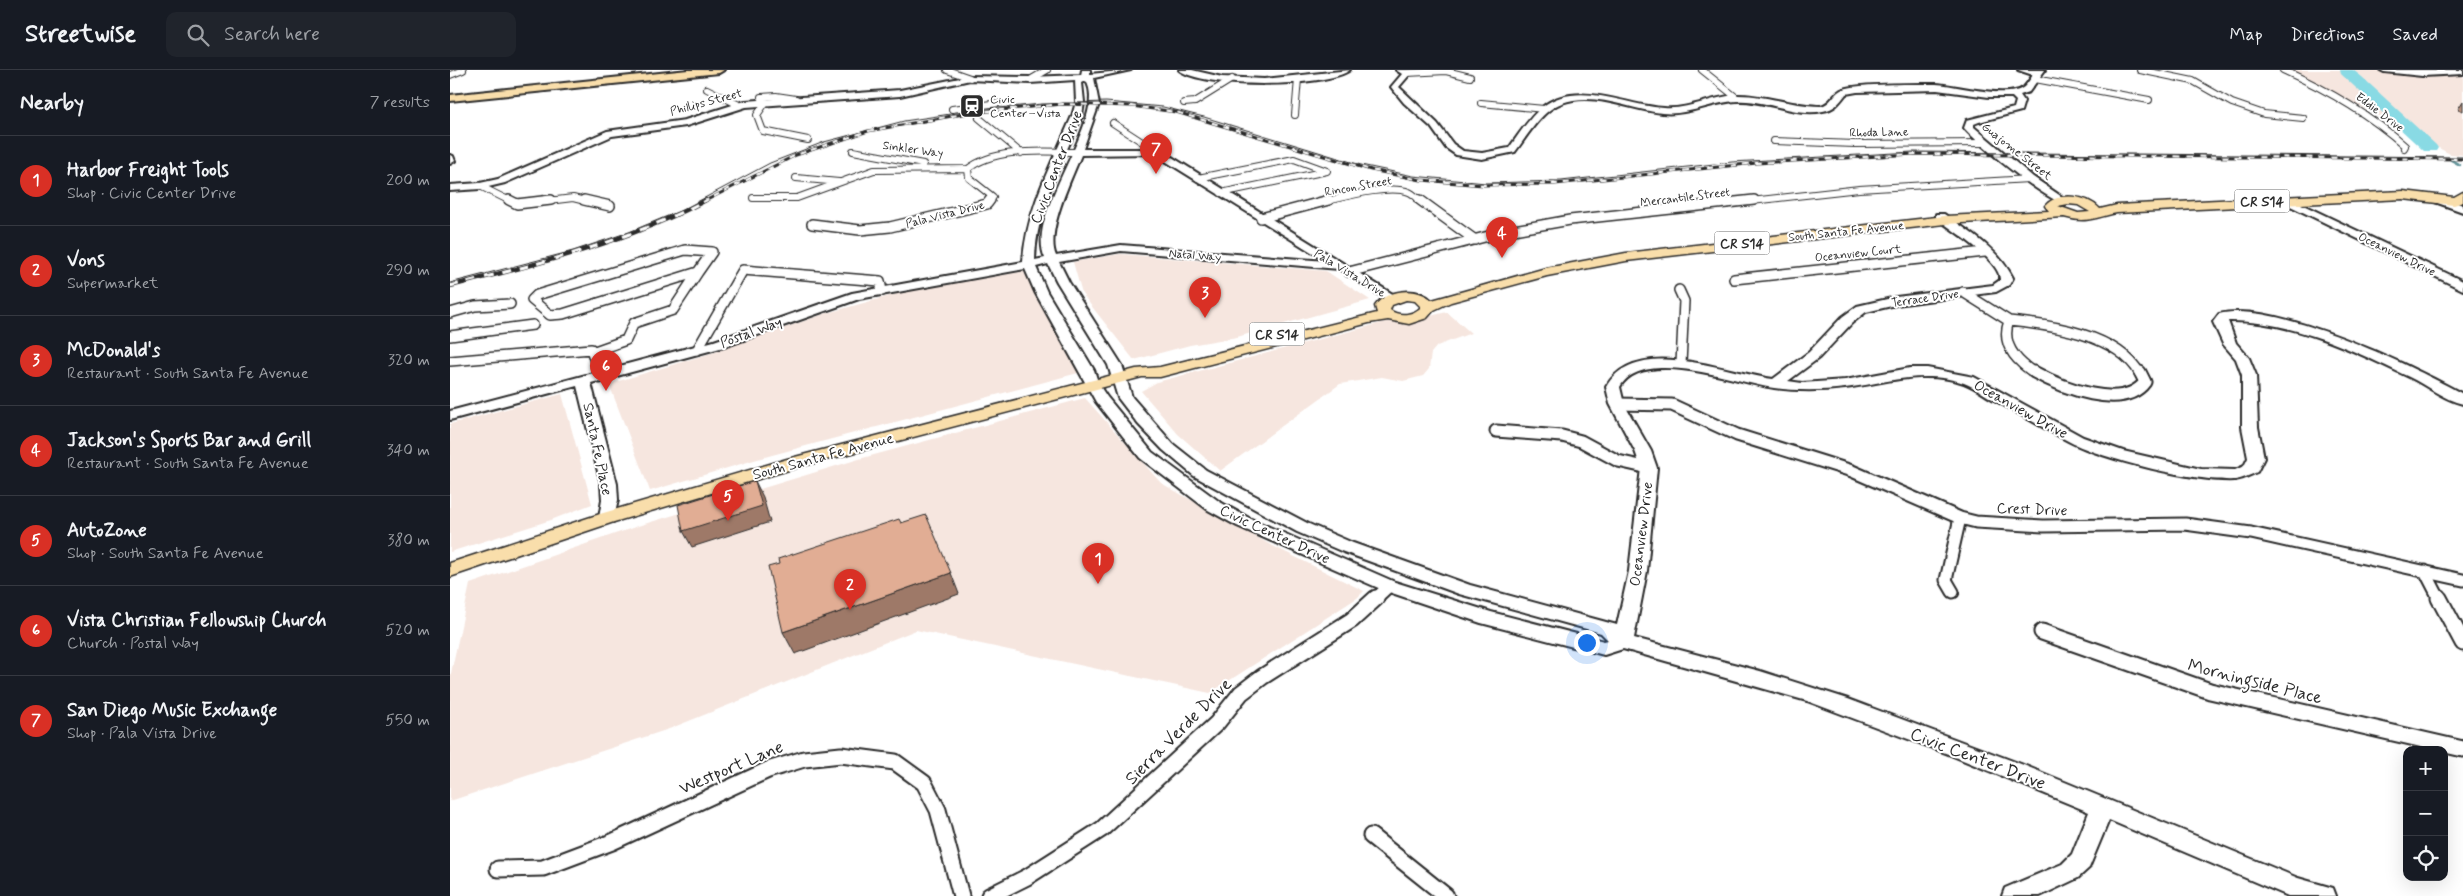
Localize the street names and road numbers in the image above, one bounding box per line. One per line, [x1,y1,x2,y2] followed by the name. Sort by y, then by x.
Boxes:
[668,86,744,120] street label: Phillips Street
[2352,89,2407,136] street label: Eddie Drive
[1026,108,1088,227] street label: Civic Center Drive
[1978,119,2055,184] street label: Guajome Street
[1849,124,1909,142] street label: Rhoda Lane
[882,138,944,162] street label: Sinkler Way
[1323,173,1393,201] street label: Rincon Street
[1639,184,1731,211] street label: Mercantile Street
[2234,190,2290,212] road number: CR S14
[904,197,987,233] street label: Pala Vista Drive
[1788,218,1905,246] street label: South Santa Fe Avenue
[2355,229,2438,281] street label: Oceanview Drive
[1714,232,1770,254] road number: CR S14
[1814,241,1902,267] street label: Oceanview Court
[1168,246,1222,266] street label: Natal Way
[1311,246,1389,302] street label: Pala Vista Drive
[1891,286,1960,312] street label: Terrace Drive
[718,312,785,353] street label: Postal Way
[1250,322,1304,346] road number: CR S14
[1970,376,2072,444] street label: Oceanview Drive
[577,401,617,498] street label: Santa Fe Place
[751,429,896,485] street label: South Santa Fe Avenue
[1626,481,1658,587] street label: Oceanview Drive
[1996,499,2068,521] street label: Crest Drive
[1216,501,1333,569] street label: Civic Center Drive
[2184,654,2325,712] street label: Morningside Place
[1120,673,1238,791] street label: Sierra Verde Drive
[1906,722,2049,796] street label: Civic Center Drive
[675,735,787,801] street label: Westport Lane

